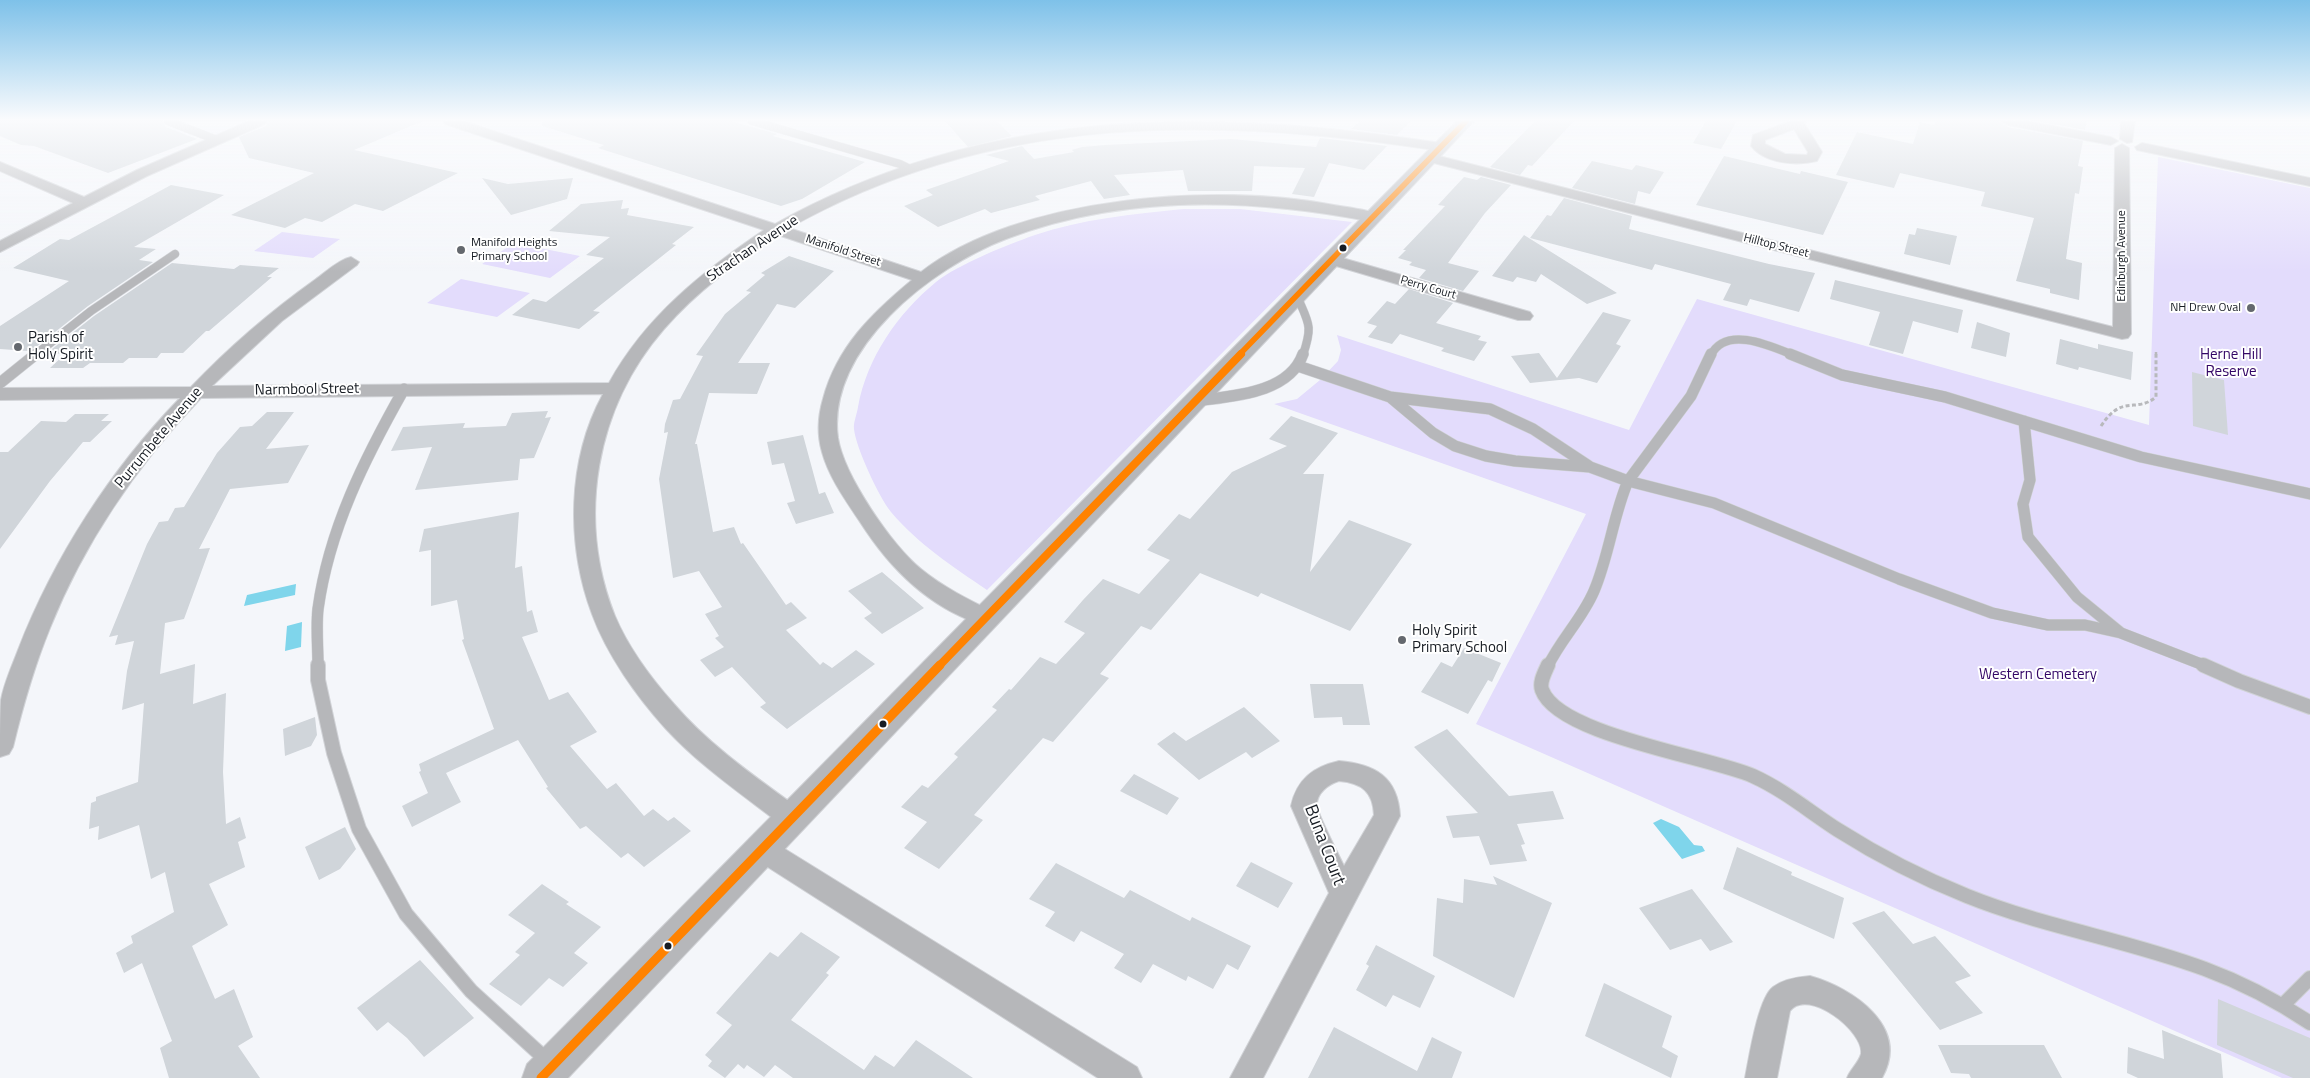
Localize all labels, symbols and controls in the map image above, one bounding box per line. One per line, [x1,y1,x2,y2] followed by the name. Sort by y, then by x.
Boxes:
[2115,210,2129,302] street label: Edinburgh Avenue
[704,212,802,286] street label: Strachan Avenue
[1742,231,1810,261] street label: Hilltop Street
[804,232,882,270] street label: Manifold Street
[471,236,557,264] place label: Manifold Heights Primary School
[1338,243,1348,253] unlabelled marker
[455,244,467,256] marker: Manifold Heights Primary School
[1398,273,1458,303] street label: Perry Court
[2170,301,2241,315] place label: NH Drew Oval
[2245,302,2257,314] marker: NH Drew Oval
[28,329,93,364] place label: Parish of Holy Spirit
[12,341,24,353] marker: Parish of Holy Spirit
[2200,346,2262,381] park label: Herne Hill Reserve
[255,380,359,400] street label: Narmbool Street
[112,384,206,492] street label: Purrumbete Avenue
[1412,622,1507,657] place label: Holy Spirit Primary School
[1396,634,1408,646] marker: Holy Spirit Primary School
[1979,666,2097,684] park label: Western Cemetery
[878,719,888,729] unlabelled marker
[1299,802,1349,888] street label: Buna Court
[663,941,673,951] unlabelled marker

